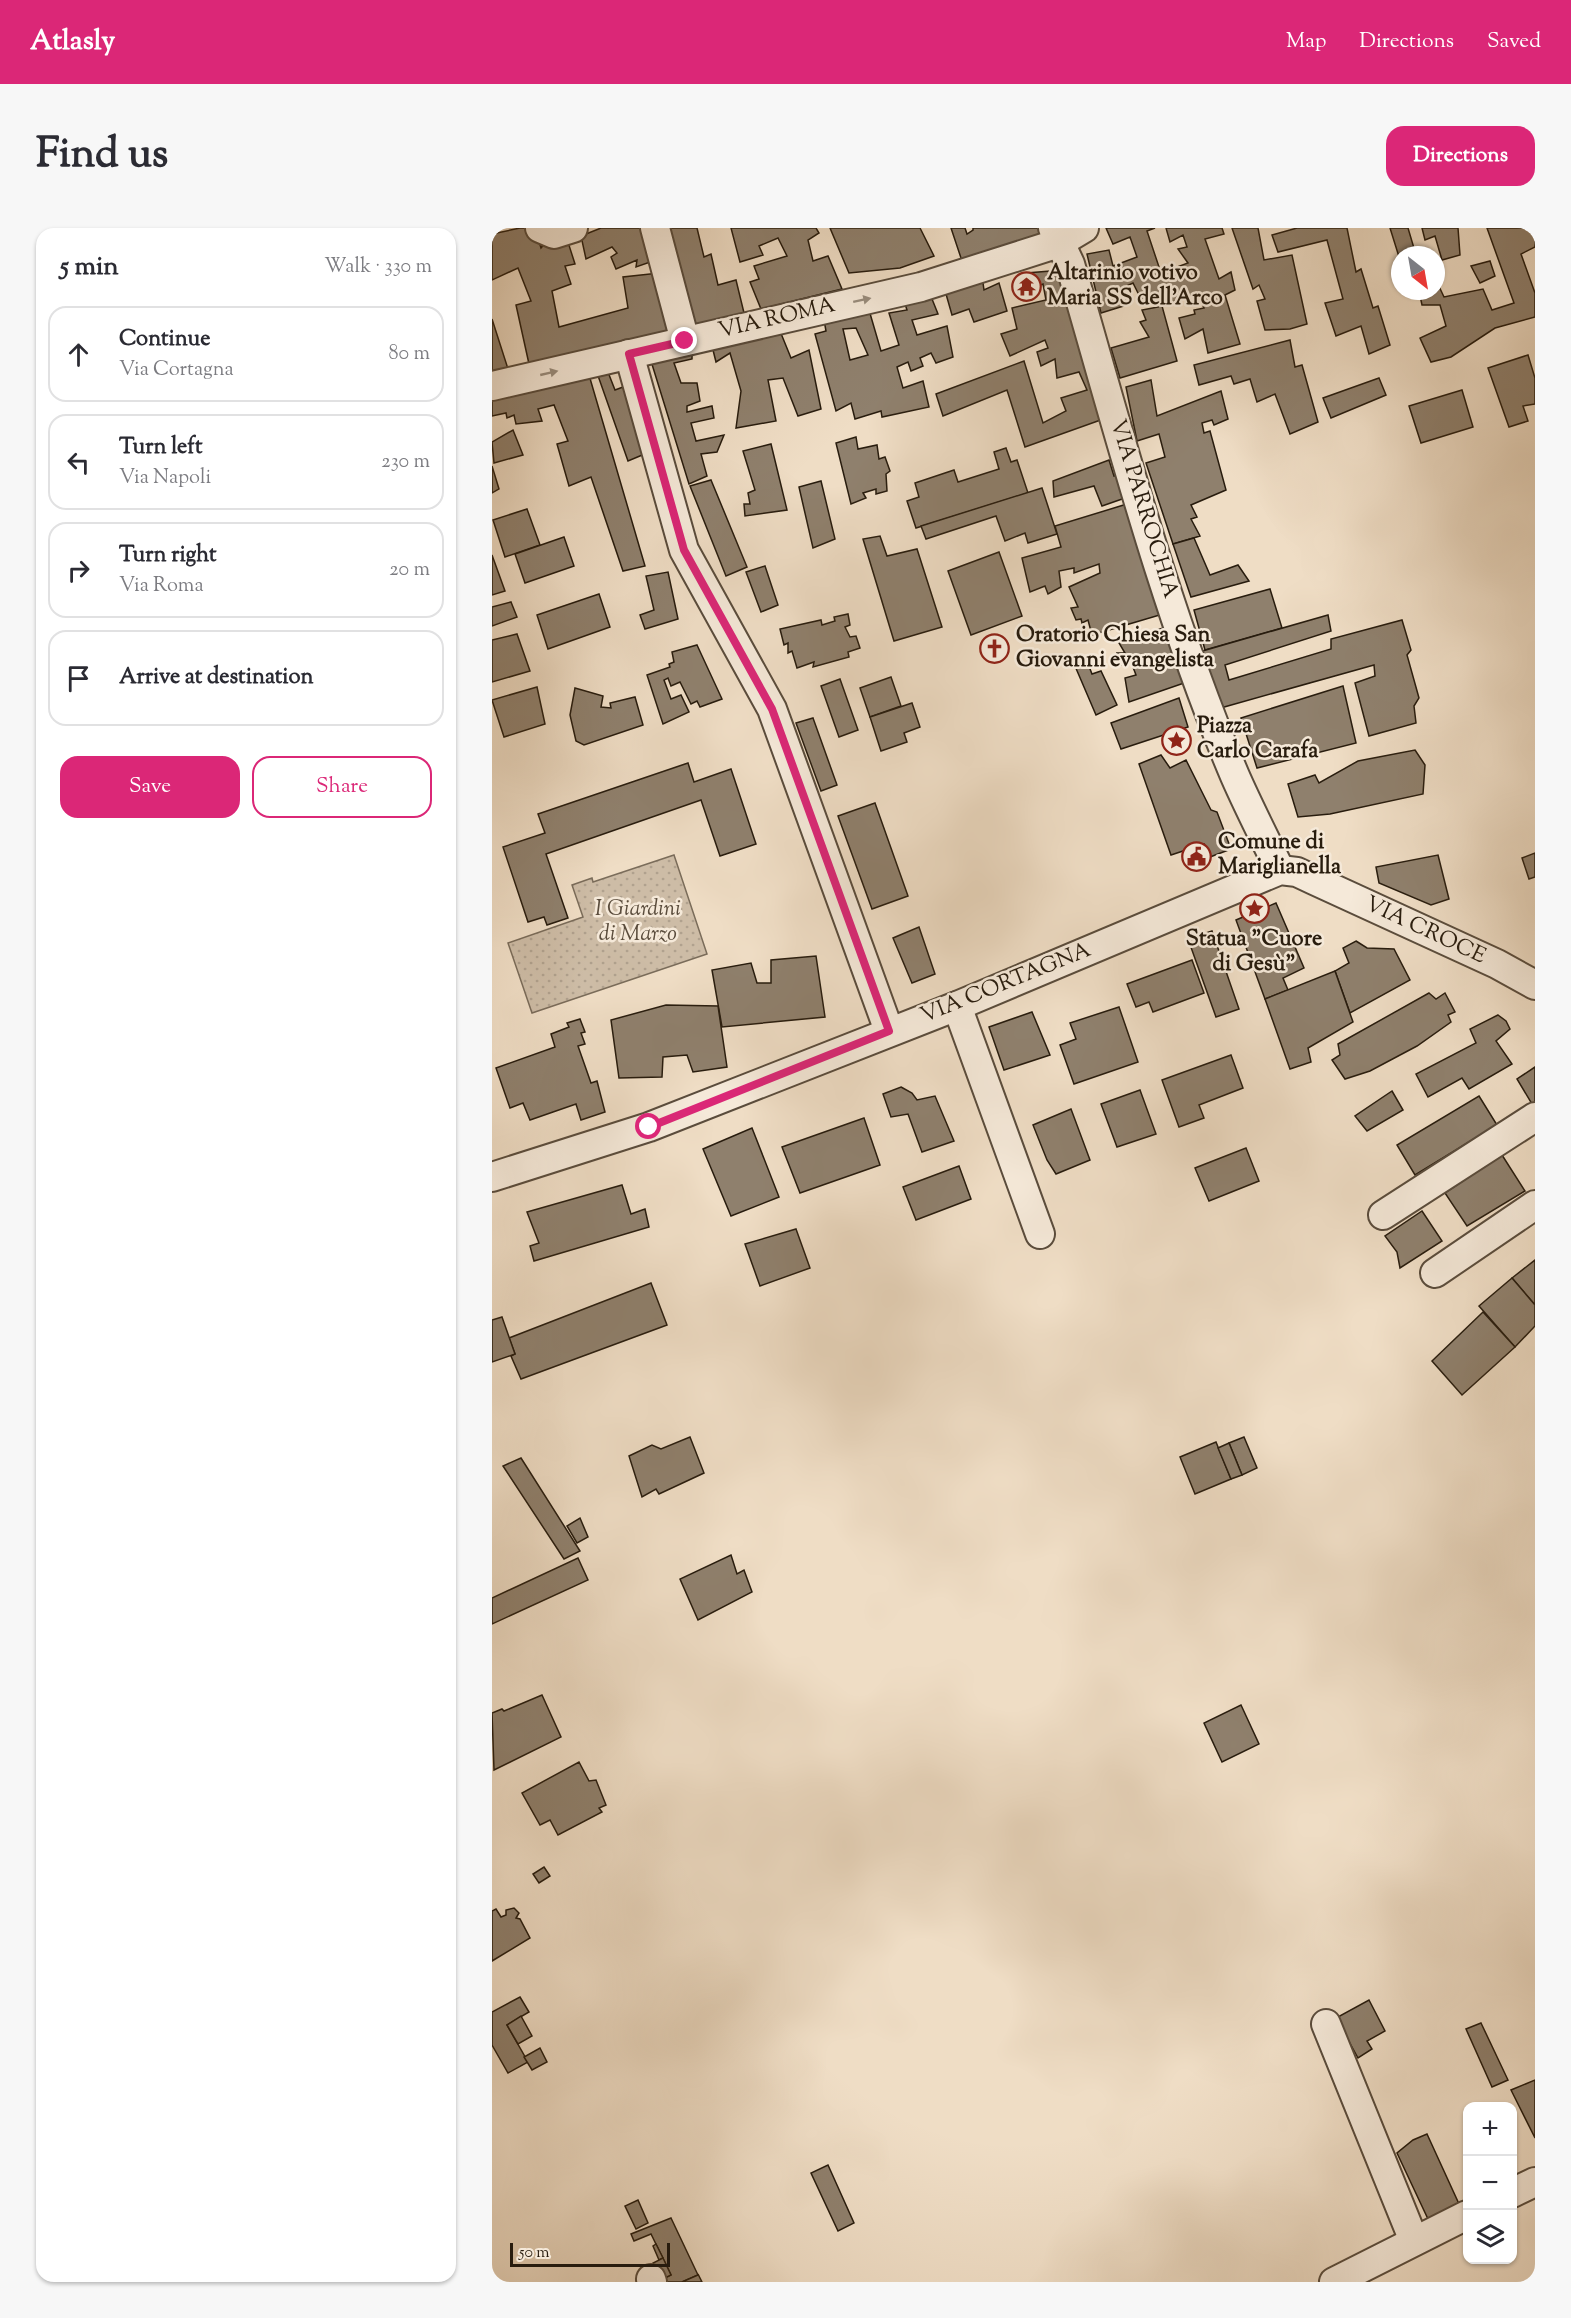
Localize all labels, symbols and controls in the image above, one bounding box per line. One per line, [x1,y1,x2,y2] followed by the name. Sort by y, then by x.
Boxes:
[30,22,115,62] text: Atlasly
[1286,27,1326,57] text: Map
[1359,27,1454,57] text: Directions
[1487,27,1541,57] text: Saved
[36,126,168,186] text: Find us
[1386,126,1535,186] button: Directions
[1391,246,1445,300] north arrow
[60,249,119,286] text: 5 min
[324,253,432,282] text: Walk · 330 m
[1047,258,1223,315] place label: Altarinio votivo Maria SS dell'Arco
[1010,271,1042,303] temple icon: Altarinio votivo Maria SS dell'Arco
[715,290,839,348] street label: VIA ROMA
[852,295,871,304] one-way arrow
[119,324,210,356] text: Continue
[671,327,697,353] route end
[62,338,95,371] icon: ahead
[389,340,430,369] text: 80 m
[119,356,234,385] text: Via Cortagna
[540,368,559,377] one-way arrow
[1101,416,1185,603] street label: VIA PARROCHIA
[119,432,202,464] text: Turn left
[62,446,95,479] icon: left
[381,448,430,477] text: 230 m
[119,464,211,493] text: Via Napoli
[119,540,216,572] text: Turn right
[62,554,95,587] icon: right
[389,556,430,585] text: 20 m
[119,572,204,601] text: Via Roma
[1016,620,1215,677] place label: Oratorio Chiesa San Giovanni evangelista
[979,633,1011,665] church icon: Oratorio Chiesa San Giovanni evangelista
[62,662,95,695] icon: arrive
[119,662,314,694] text: Arrive at destination
[1197,711,1319,768] place label: Piazza Carlo Carafa
[1160,724,1192,756] place icon: Piazza Carlo Carafa
[60,756,240,818] button: Save
[252,756,432,818] button: Share
[1218,827,1342,884] place label: Comune di Mariglianella
[1181,840,1213,872] public building icon: Comune di Mariglianella
[1359,889,1491,973] street label: VIA CROCE
[1238,892,1270,924] place icon: Statua "Cuore di Gesù"
[595,894,681,951] park label: I Giardini di Marzo
[1186,924,1322,981] place label: Statua "Cuore di Gesù"
[916,935,1096,1033] street label: VIA CORTAGNA
[635,1113,661,1139] route start
[1463,2102,1517,2264] map controls
[1463,2102,1517,2156] button: +
[1463,2156,1517,2210] button: −
[1463,2210,1517,2264] button: layers
[510,2240,670,2268] scale bar
[519,2242,550,2265] text: 50 m

